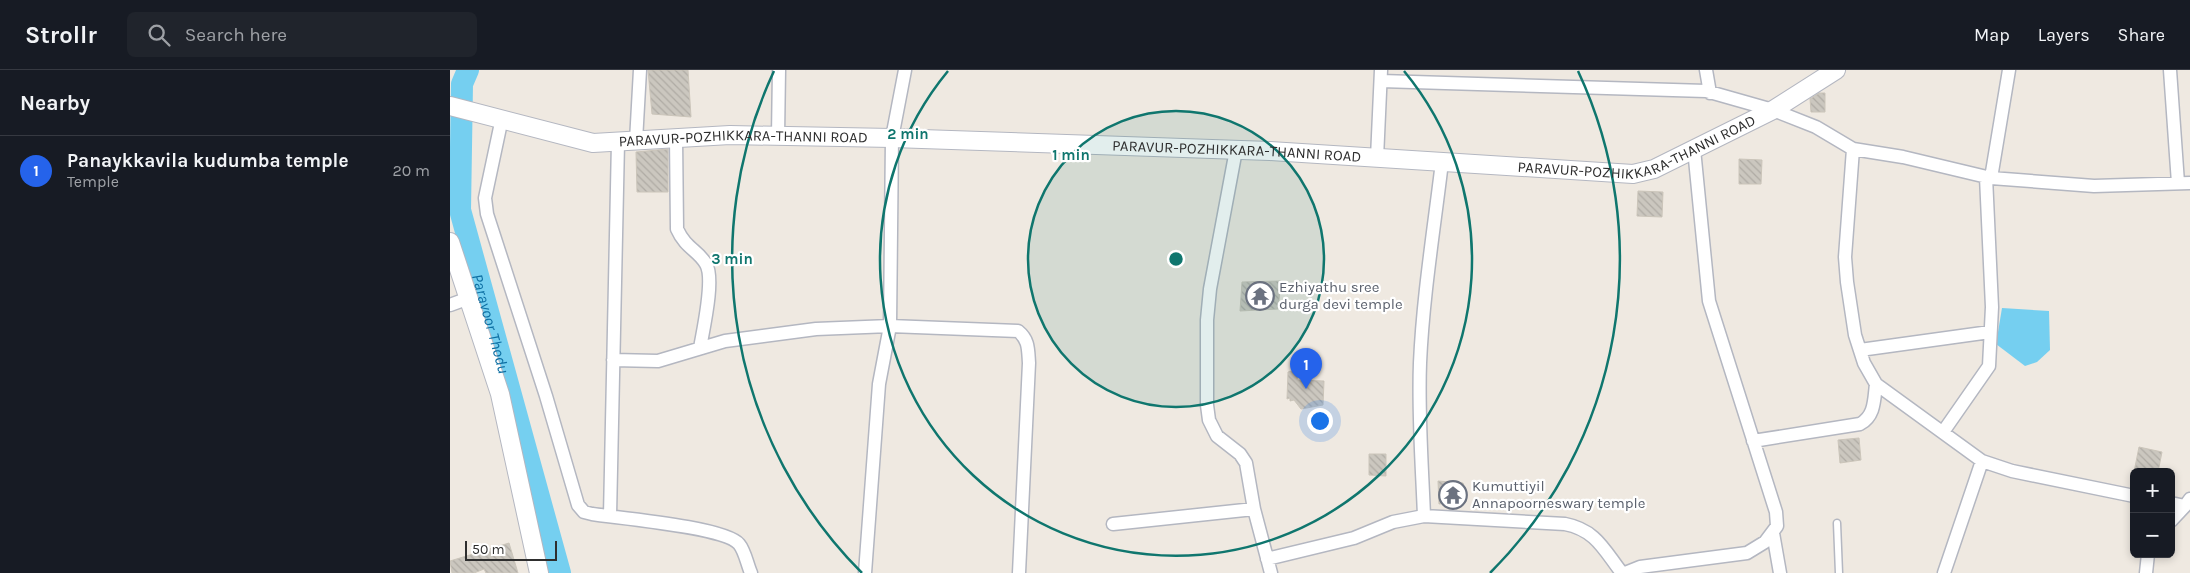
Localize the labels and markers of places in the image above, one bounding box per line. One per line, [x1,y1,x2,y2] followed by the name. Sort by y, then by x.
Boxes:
[1167,250,1185,268] centre of rings
[1279,278,1403,313] place label: Ezhiyathu sree durga devi temple
[1245,281,1275,311] temple icon: Ezhiyathu sree durga devi temple
[1290,348,1322,389] pin: 1
[1472,477,1645,512] place label: Kumuttiyil Annapoorneswary temple
[1438,480,1468,510] temple icon: Kumuttiyil Annapoorneswary temple

